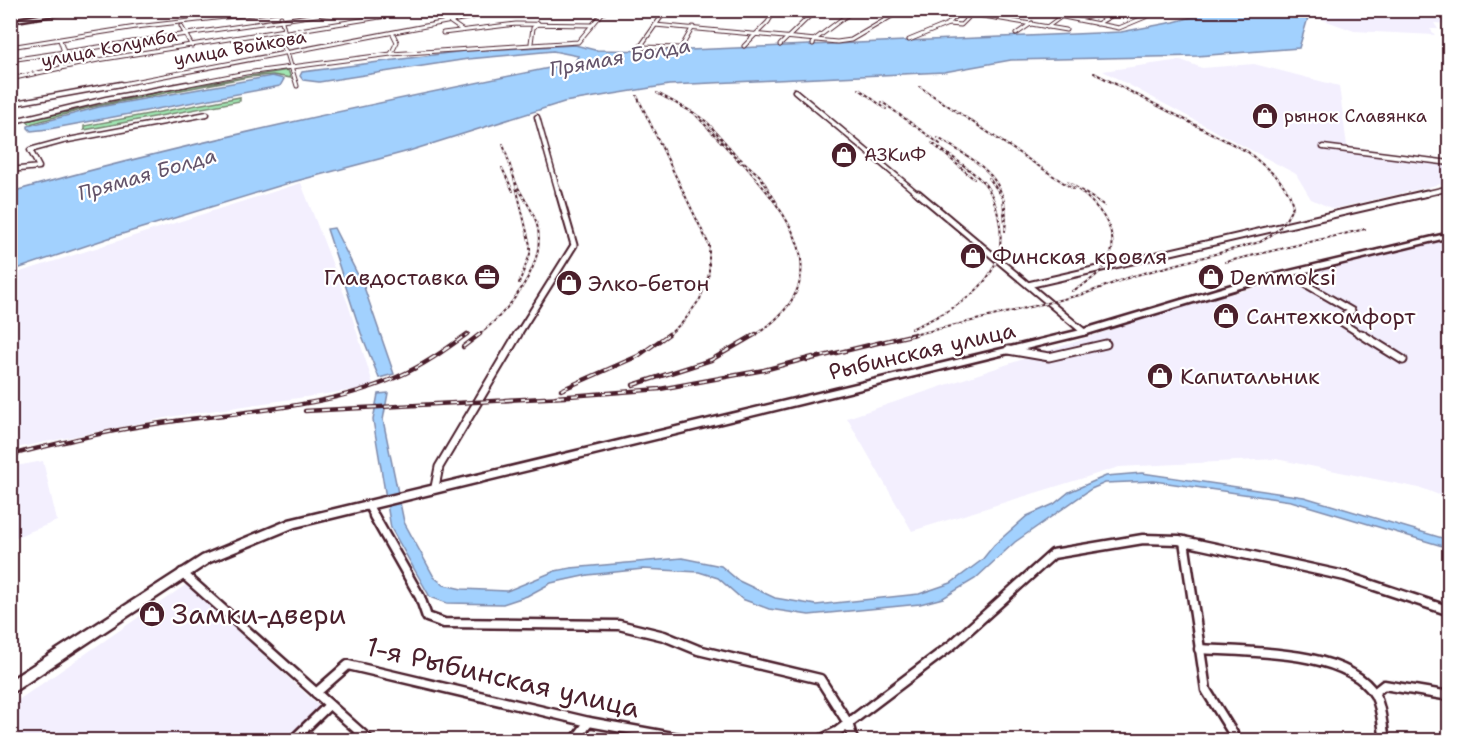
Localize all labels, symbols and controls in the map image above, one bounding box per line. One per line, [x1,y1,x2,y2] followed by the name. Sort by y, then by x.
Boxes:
[39,23,179,73] street label: улица Колумба
[172,25,308,71] street label: улица Войкова
[547,32,693,82] water label: Прямая Болда
[1250,101,1280,131] shop icon: рынок Славянка
[1284,104,1427,128] place label: рынок Славянка
[829,140,859,170] shop icon: АЗКиФ
[75,142,219,206] water label: Прямая Болда
[864,143,926,167] place label: АЗКиФ
[958,241,988,271] shop icon: Финская кровля
[992,242,1167,271] place label: Финская кровля
[472,262,502,292] office icon: Главдоставка
[1196,262,1226,292] shop icon: Demmoksi
[324,263,468,292] place label: Главдоставка
[1230,263,1336,292] place label: Demmoksi
[554,268,584,298] shop icon: Элко-бетон
[588,269,709,298] place label: Элко-бетон
[1211,301,1241,331] shop icon: Сантехкомфорт
[1246,302,1416,331] place label: Сантехкомфорт
[826,315,1018,387] street label: Рыбинская улица
[1145,361,1175,391] shop icon: Капитальник
[1180,362,1320,391] place label: Капитальник
[172,596,346,633] place label: Замки-двери
[137,599,167,629] shop icon: Замки-двери
[363,628,644,727] street label: 1-я Рыбинская улица

